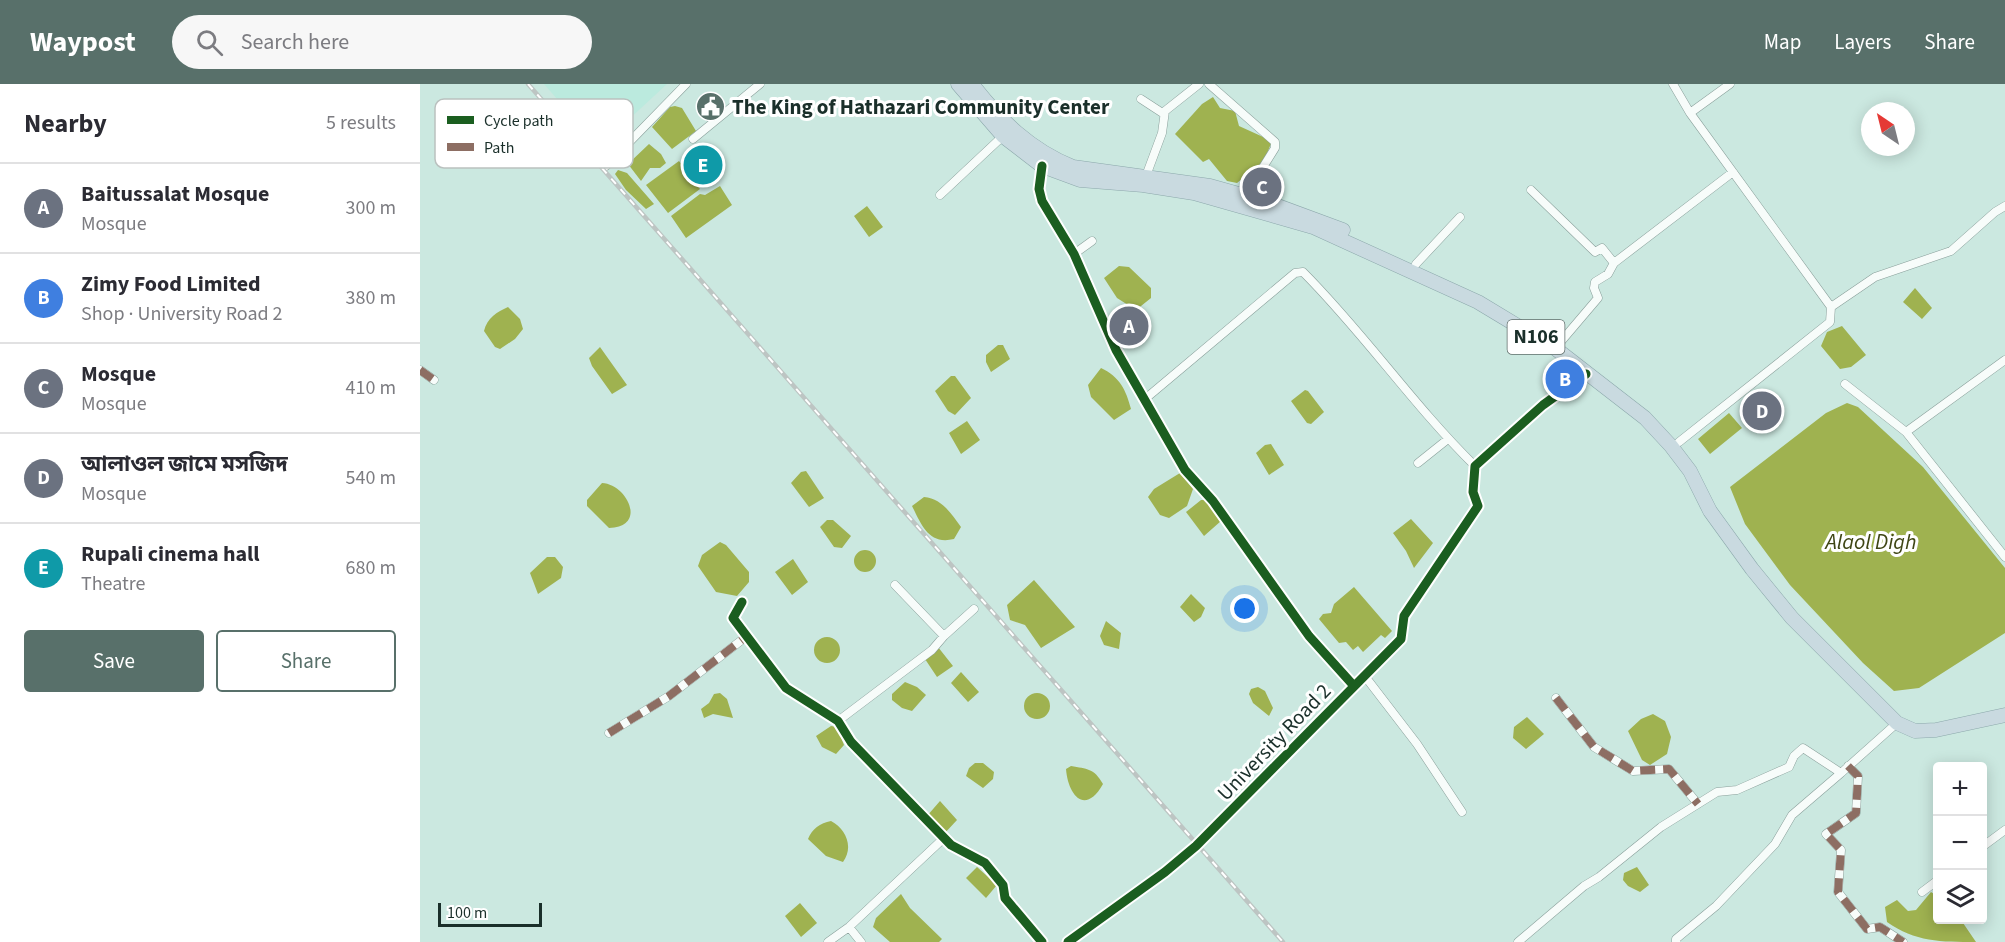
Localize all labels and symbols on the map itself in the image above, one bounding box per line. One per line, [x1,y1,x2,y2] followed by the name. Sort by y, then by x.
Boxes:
[695,91,727,123] public building icon: The King of Hathazari Community Center
[732,92,1110,122] place label: The King of Hathazari Community Center
[435,99,633,168] legend
[1861,102,1915,156] north arrow
[484,110,553,132] text: Cycle path
[484,137,514,159] text: Path
[684,142,722,188] pin: E
[1242,164,1282,210] pin: C
[1110,304,1148,348] pin: A
[1508,320,1564,354] road number: N106
[1546,356,1584,402] pin: B
[1742,388,1782,434] pin: D
[1823,526,1917,558] water label: Alaol Digh
[1230,594,1259,623] your location
[1210,677,1338,807] street label: University Road 2
[438,900,542,928] scale bar

